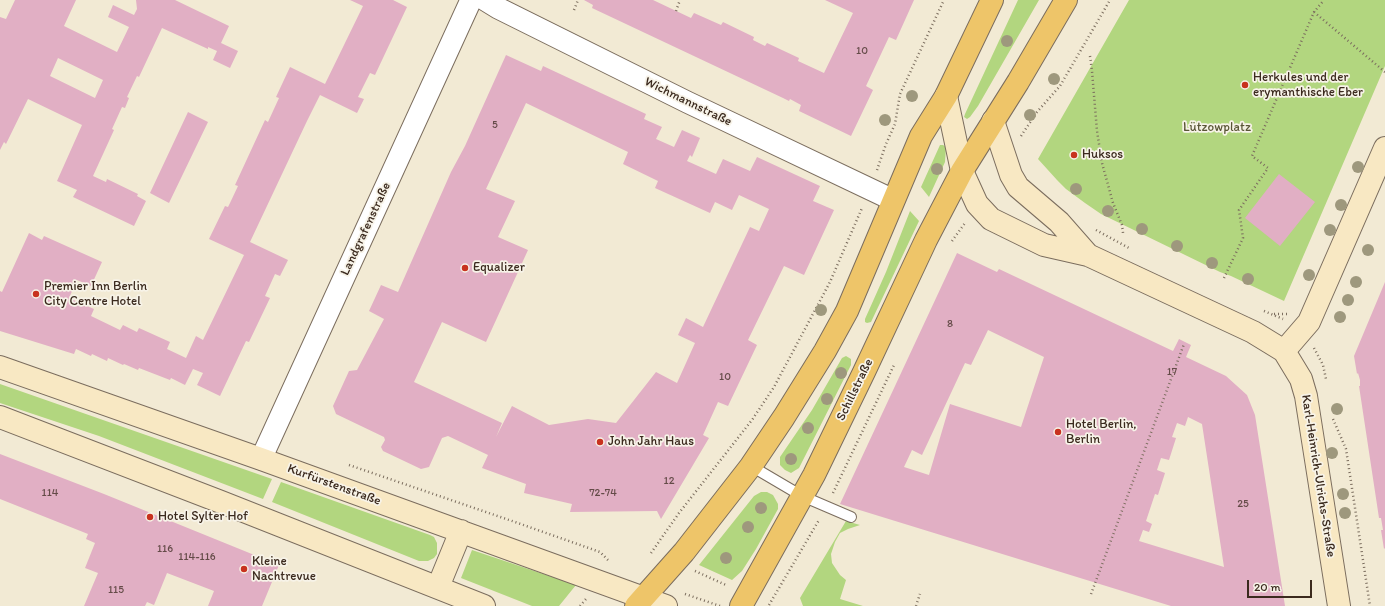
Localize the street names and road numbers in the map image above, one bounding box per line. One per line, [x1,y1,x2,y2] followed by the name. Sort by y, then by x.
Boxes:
[642,74,734,130] street label: Wichmannstraße
[338,180,394,278] street label: Landgrafenstraße
[833,356,877,424] street label: Schillstraße
[1297,394,1339,558] street label: Karl-Heinrich-Ulrichs-Straße
[285,461,383,509] street label: Kurfürstenstraße

